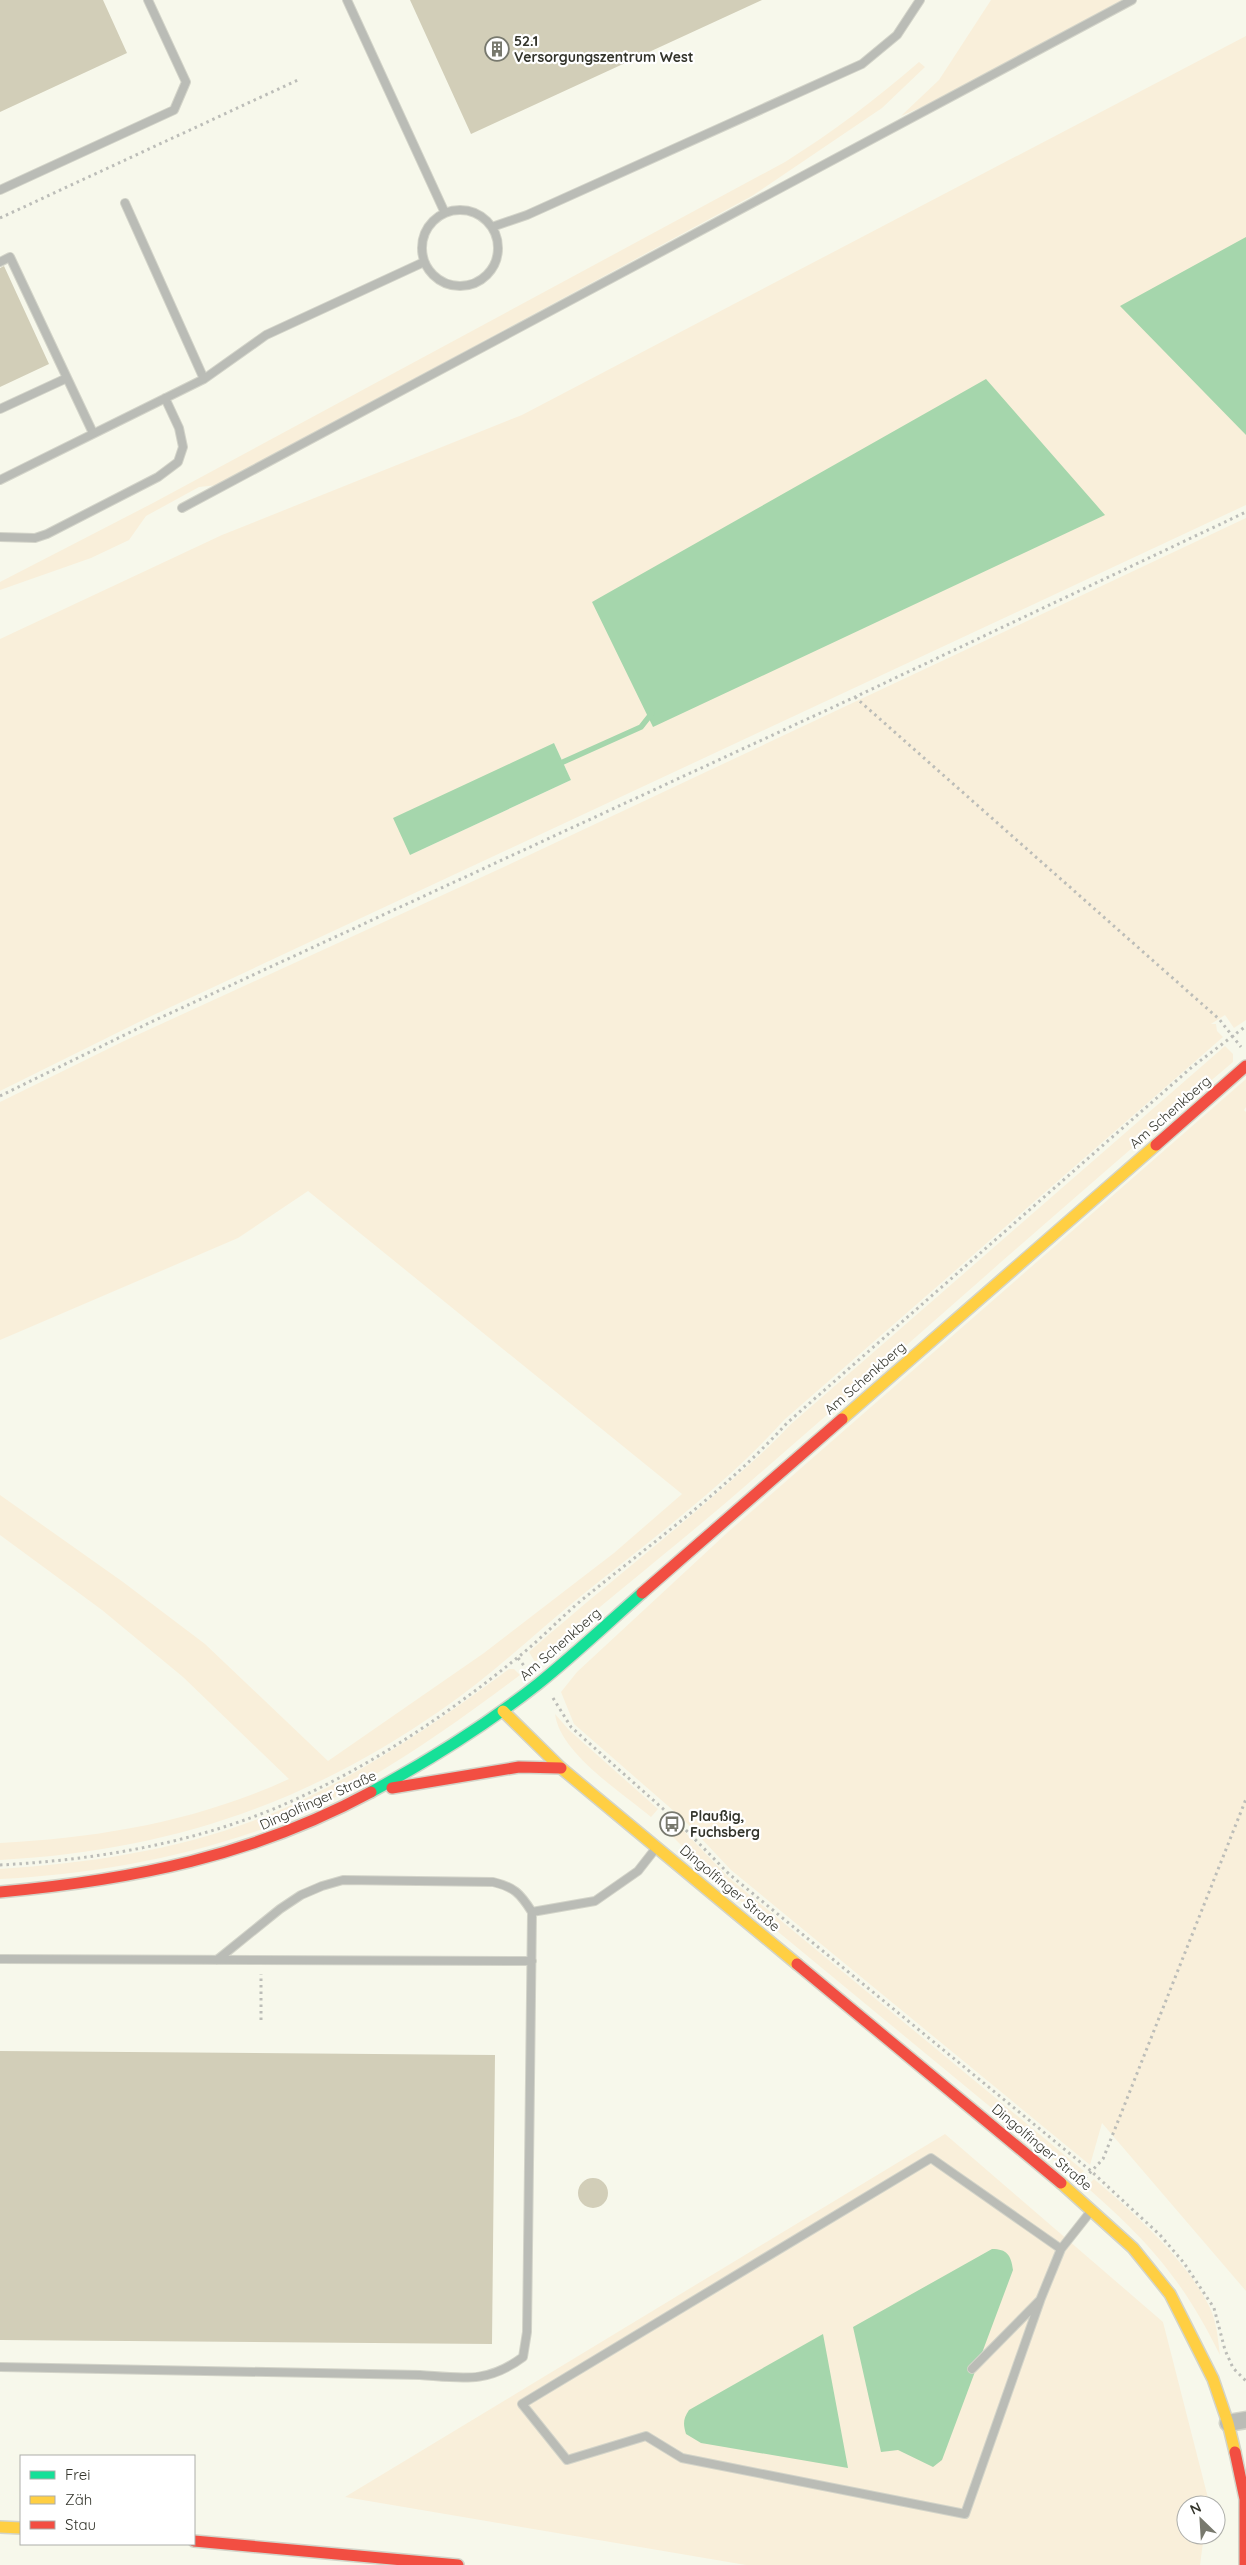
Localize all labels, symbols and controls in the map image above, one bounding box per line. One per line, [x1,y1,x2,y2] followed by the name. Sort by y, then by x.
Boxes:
[514,32,694,66] place label: 52.1 Versorgungszentrum West
[484,36,510,62] building icon: 52.1 Versorgungszentrum West
[1125,1072,1215,1152] street label: Am Schenkberg
[820,1338,910,1418] street label: Am Schenkberg
[515,1604,605,1684] street label: Am Schenkberg
[257,1766,379,1834] street label: Dingolfinger Straße
[690,1807,760,1841] place label: Plaußig, Fuchsberg
[659,1811,685,1837] bus stop icon: Plaußig, Fuchsberg
[676,1841,784,1935] street label: Dingolfinger Straße
[988,2100,1096,2194] street label: Dingolfinger Straße
[20,2455,195,2545] legend
[65,2465,91,2484] text: Frei
[65,2490,92,2509] text: Zäh
[1176,2495,1226,2545] north arrow
[1187,2498,1204,2519] text: N
[65,2515,96,2534] text: Stau

